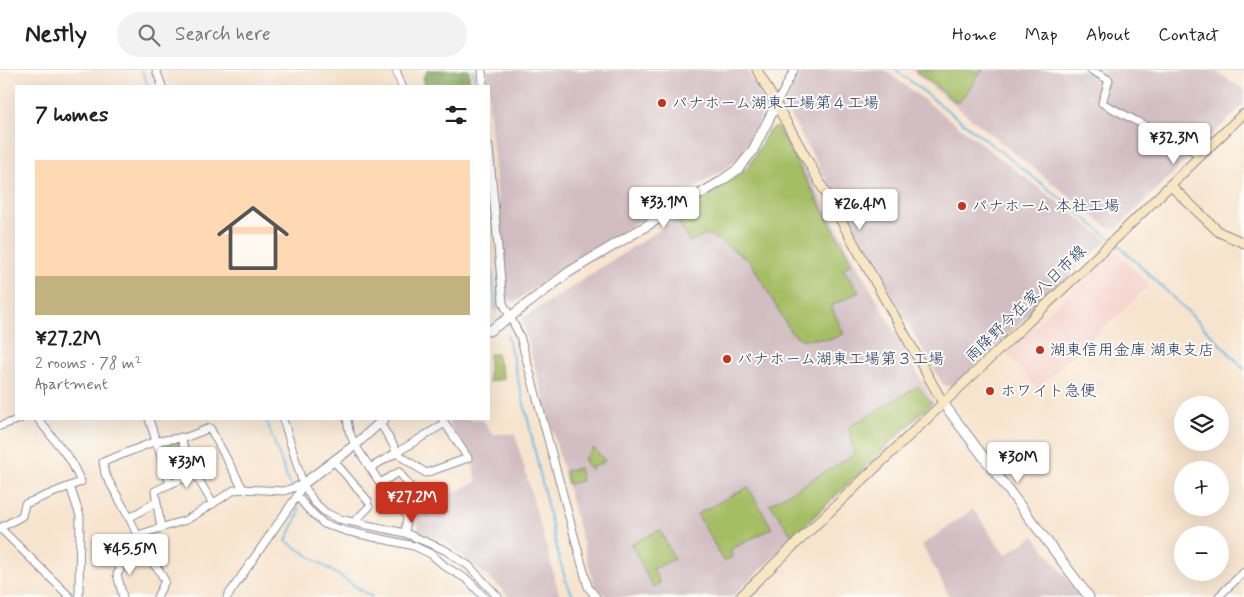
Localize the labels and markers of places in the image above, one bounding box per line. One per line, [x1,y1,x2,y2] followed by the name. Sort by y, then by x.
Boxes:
[672,93,879,114] place label: パナホーム湖東工場第４工場
[656,97,668,109] marker: パナホーム湖東工場第４工場
[1133,122,1215,165] pin: ¥32.3M
[623,186,705,229] pin: ¥33.1M
[819,189,901,231] pin: ¥26.4M
[972,196,1120,217] place label: パナホーム 本社工場
[956,200,968,212] marker: パナホーム 本社工場
[1050,340,1214,361] place label: 湖東信用金庫 湖東支店
[1034,344,1046,356] marker: 湖東信用金庫 湖東支店
[737,349,944,370] place label: パナホーム湖東工場第３工場
[721,353,733,365] marker: パナホーム湖東工場第３工場
[1000,381,1096,402] place label: ホワイト急便
[984,385,996,397] marker: ホワイト急便
[988,442,1048,484] pin: ¥30M
[157,446,217,489] pin: ¥33M
[371,482,453,524] pin: ¥27.2M
[89,534,171,576] pin: ¥45.5M

